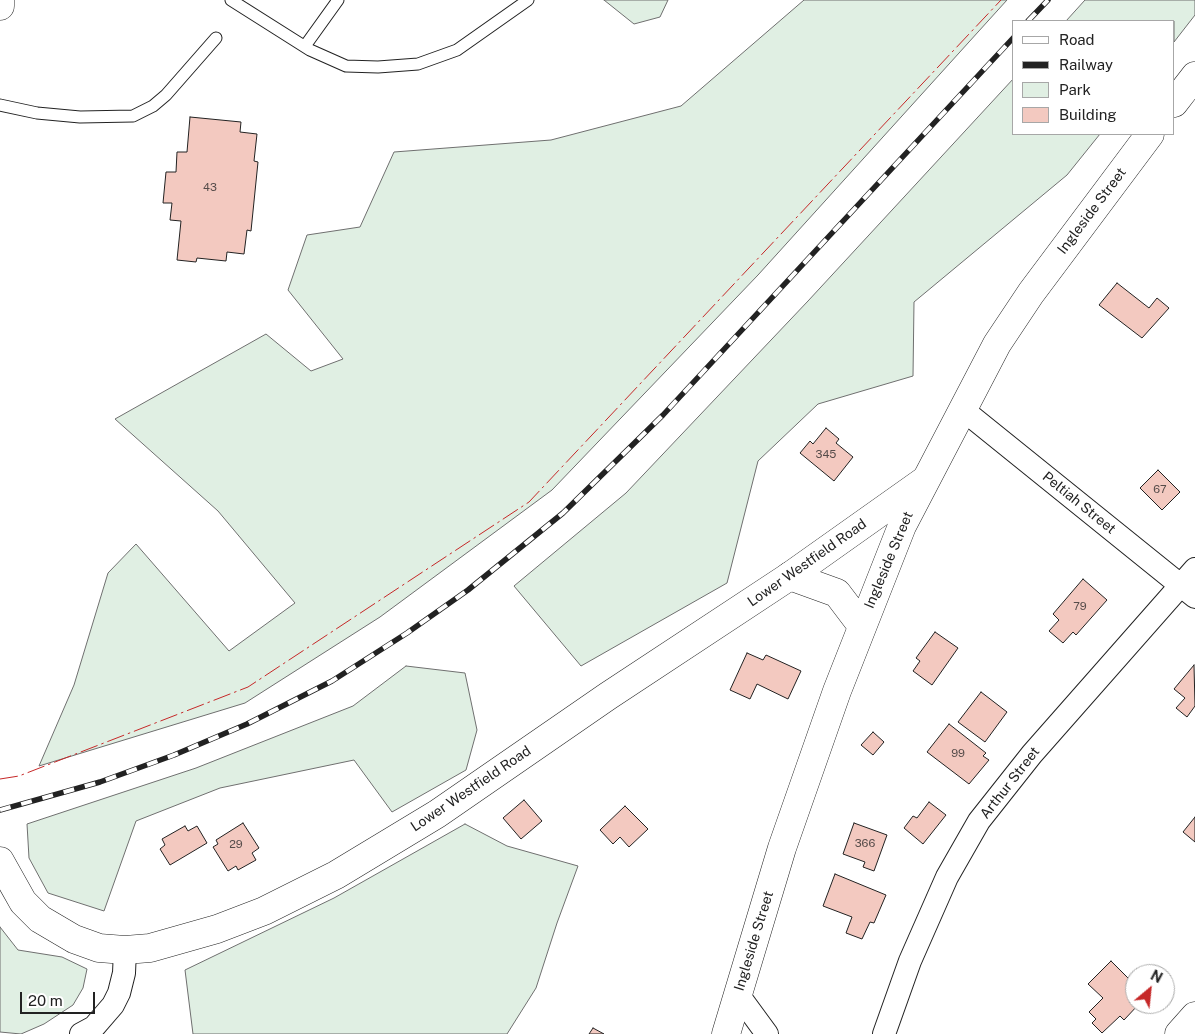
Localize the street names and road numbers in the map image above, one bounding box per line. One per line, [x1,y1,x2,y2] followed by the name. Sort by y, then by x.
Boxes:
[1054,165,1130,257] street label: Ingleside Street
[1039,468,1119,538] street label: Peltiah Street
[861,509,917,611] street label: Ingleside Street
[744,516,870,610] street label: Lower Westfield Road
[408,743,534,835] street label: Lower Westfield Road
[977,744,1043,822] street label: Arthur Street
[731,889,777,993] street label: Ingleside Street

